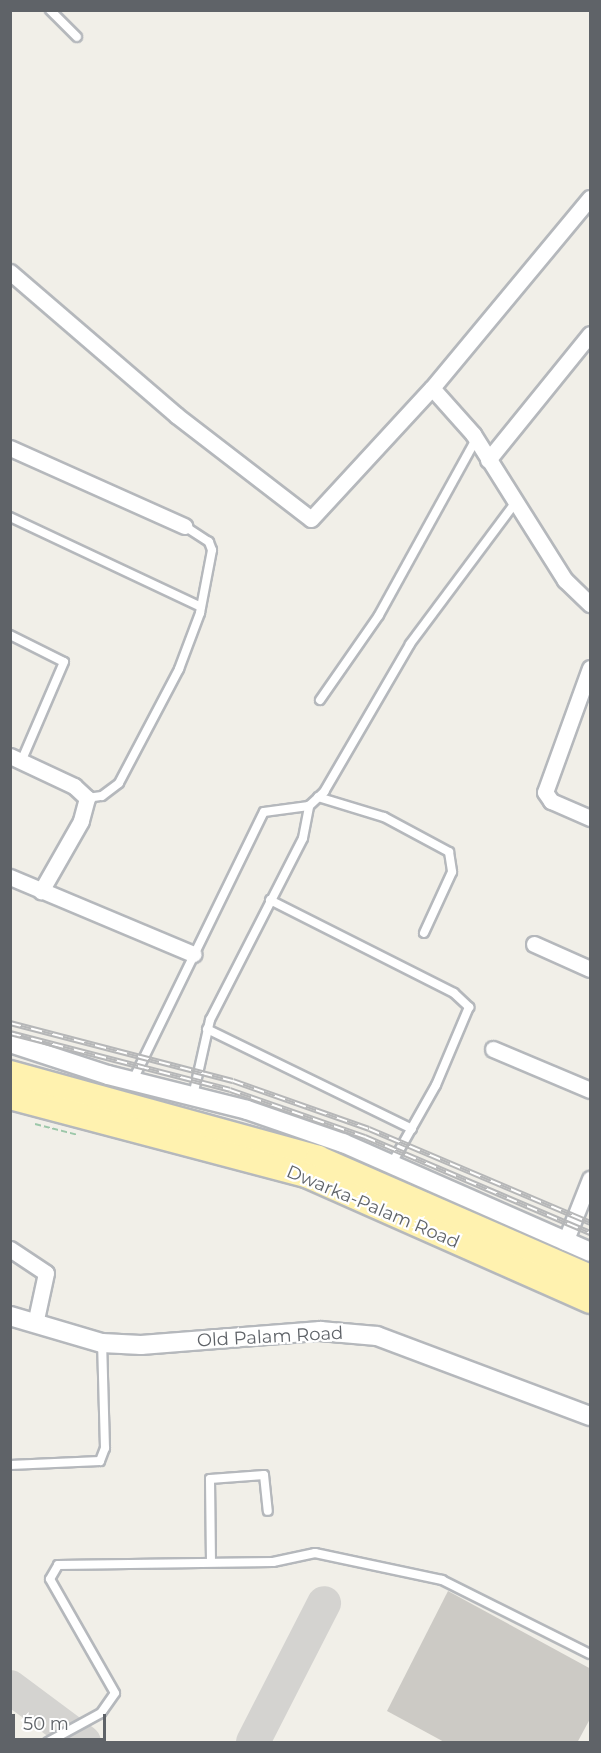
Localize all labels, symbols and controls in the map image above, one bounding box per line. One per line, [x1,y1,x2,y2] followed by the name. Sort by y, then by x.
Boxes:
[283,1161,463,1253] street label: Dwarka-Palam Road
[196,1322,344,1352] street label: Old Palam Road
[15,1702,110,1740] scale bar
[23,1713,69,1735] text: 50 m

